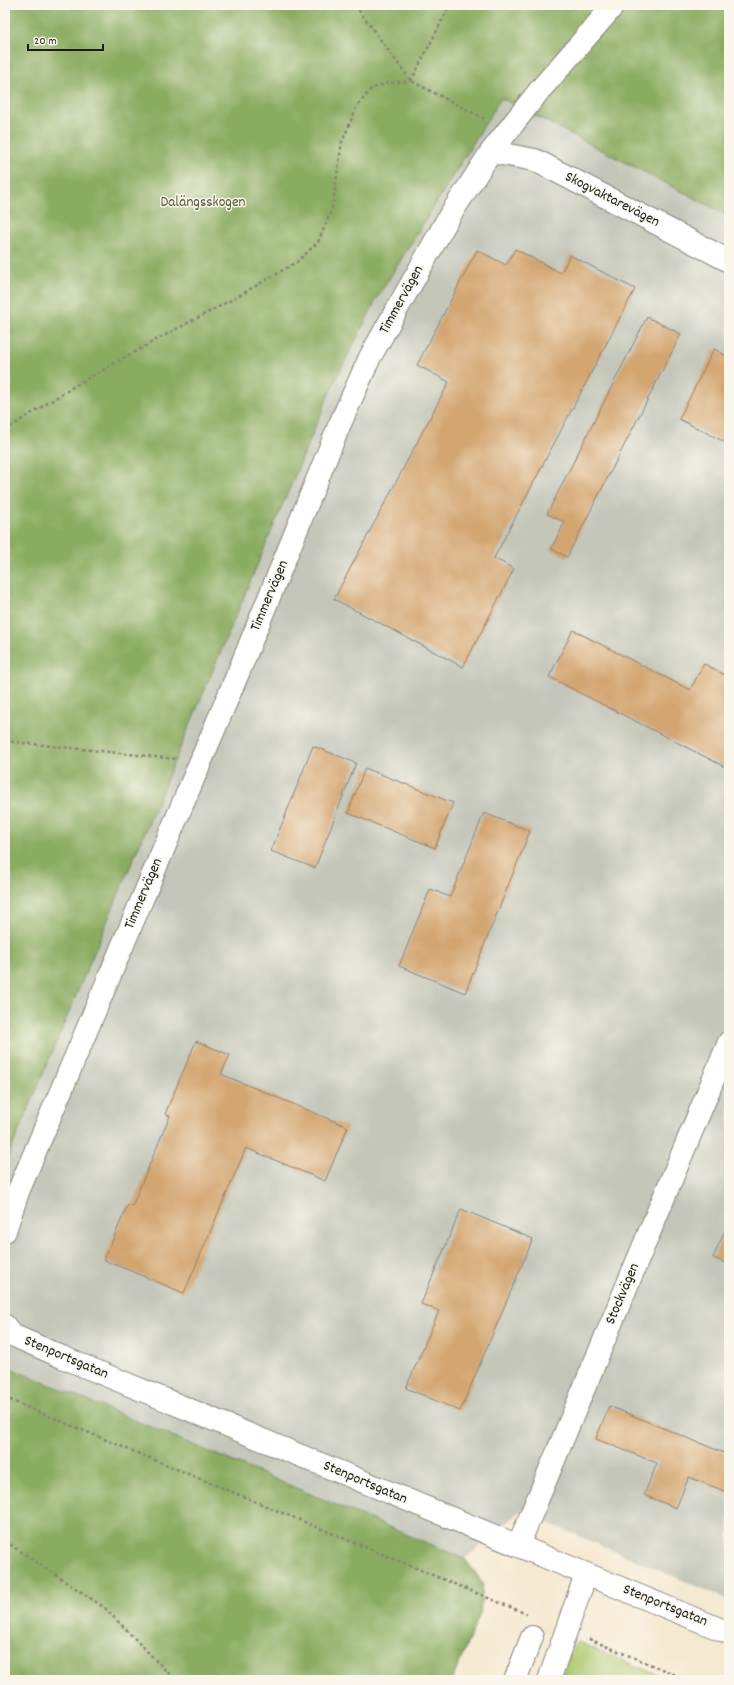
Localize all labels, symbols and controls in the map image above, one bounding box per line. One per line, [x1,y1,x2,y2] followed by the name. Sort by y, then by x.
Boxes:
[28,26,103,52] scale bar
[34,33,57,50] text: 20 m
[561,167,663,233] street label: Skogvaktarevägen
[161,192,246,214] park label: Dalängsskogen
[374,262,430,338] street label: Timmervägen
[245,557,295,635] street label: Timmervägen
[119,855,169,933] street label: Timmervägen
[600,1260,646,1328] street label: Stockvägen
[20,1330,112,1386] street label: Stenportsgatan
[319,1455,411,1511] street label: Stenportsgatan
[619,1579,711,1633] street label: Stenportsgatan

